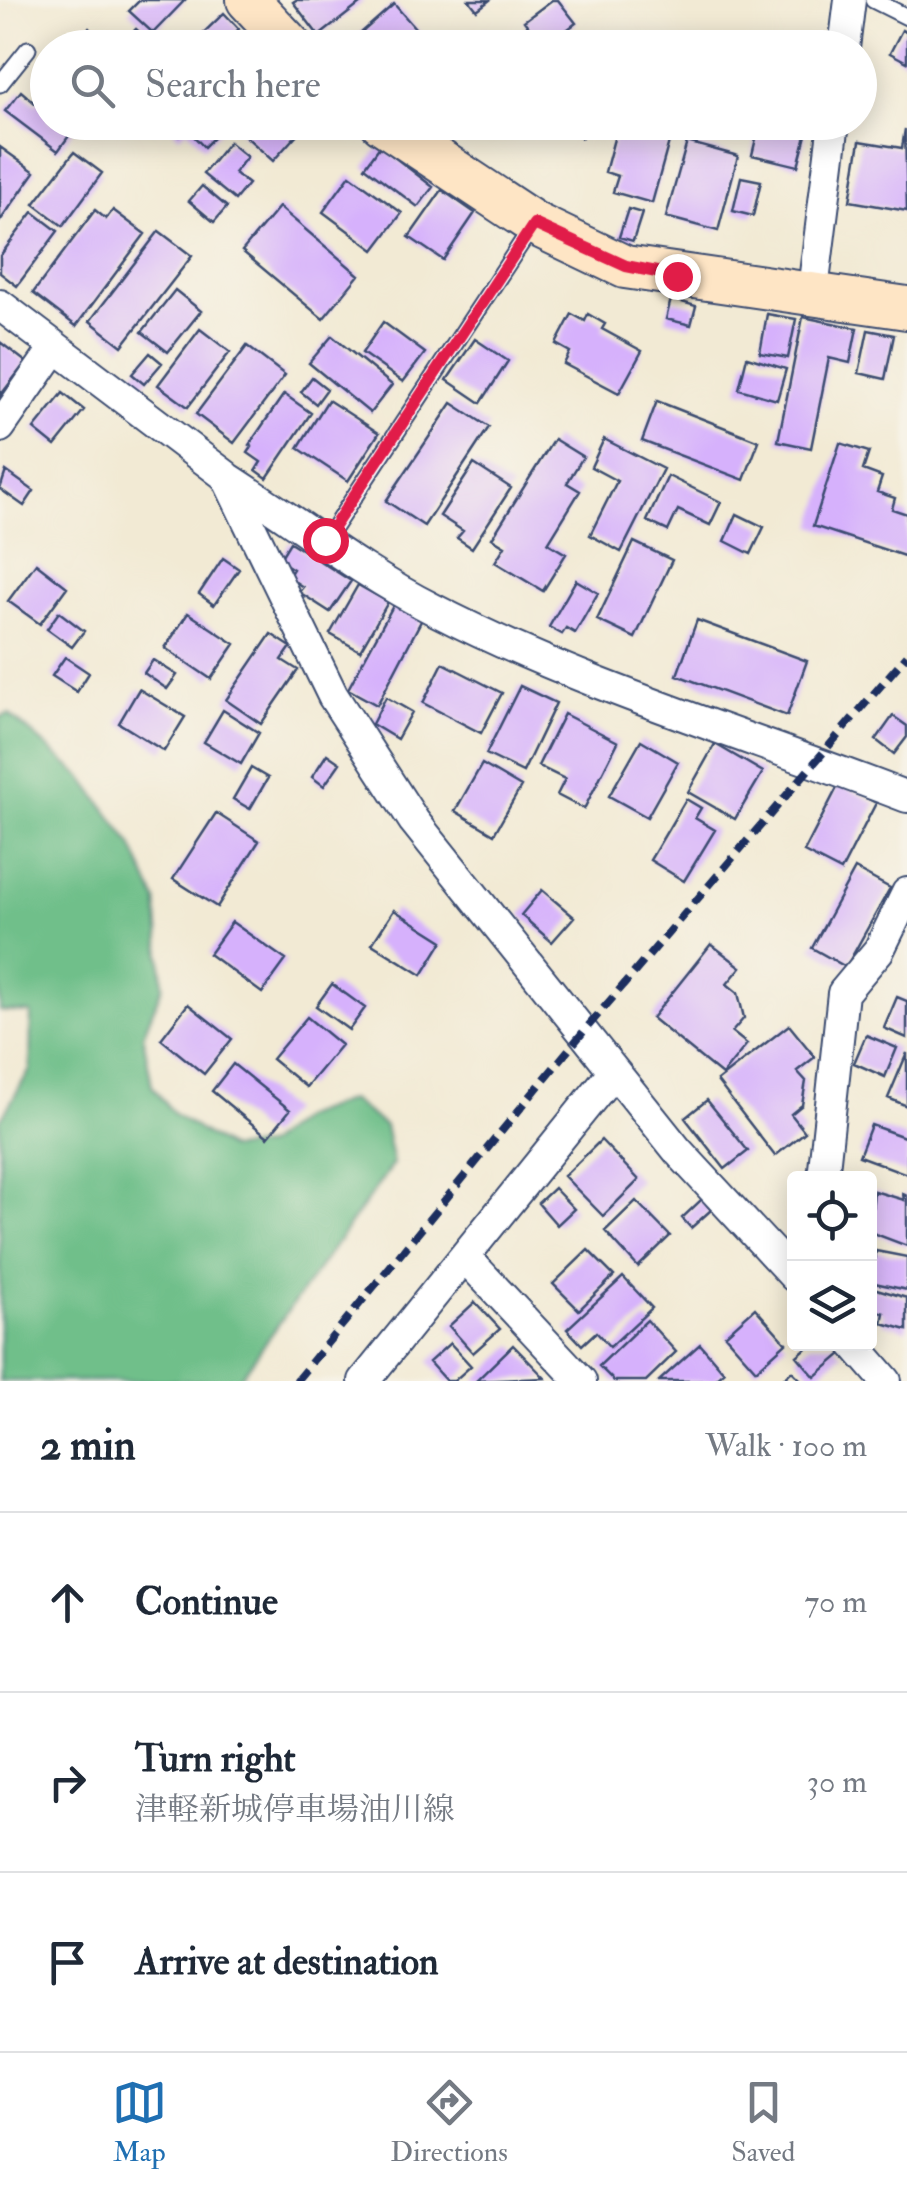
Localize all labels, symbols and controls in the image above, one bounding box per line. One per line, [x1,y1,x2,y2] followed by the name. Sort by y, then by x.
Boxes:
[30,30,877,140] search box
[65,58,120,113] icon: search
[145,61,321,109] text: Search here
[655,254,701,300] route end
[303,518,349,564] route start
[787,1171,877,1351] map controls
[787,1171,877,1261] button: locate
[787,1261,877,1351] button: layers
[40,1420,136,1472] text: 2 min
[705,1426,867,1466] text: Walk · 100 m
[40,1575,95,1630] icon: ahead
[135,1578,278,1626] text: Continue
[804,1582,867,1622] text: 70 m
[135,1735,296,1783] text: Turn right
[40,1755,95,1810] icon: right
[807,1762,867,1802] text: 30 m
[135,1790,455,1830] text: 津軽新城停車場油川線
[40,1935,95,1990] icon: arrive
[135,1938,439,1986] text: Arrive at destination
[112,2075,167,2170] tab: Map
[390,2075,508,2170] tab: Directions
[731,2075,795,2170] tab: Saved

